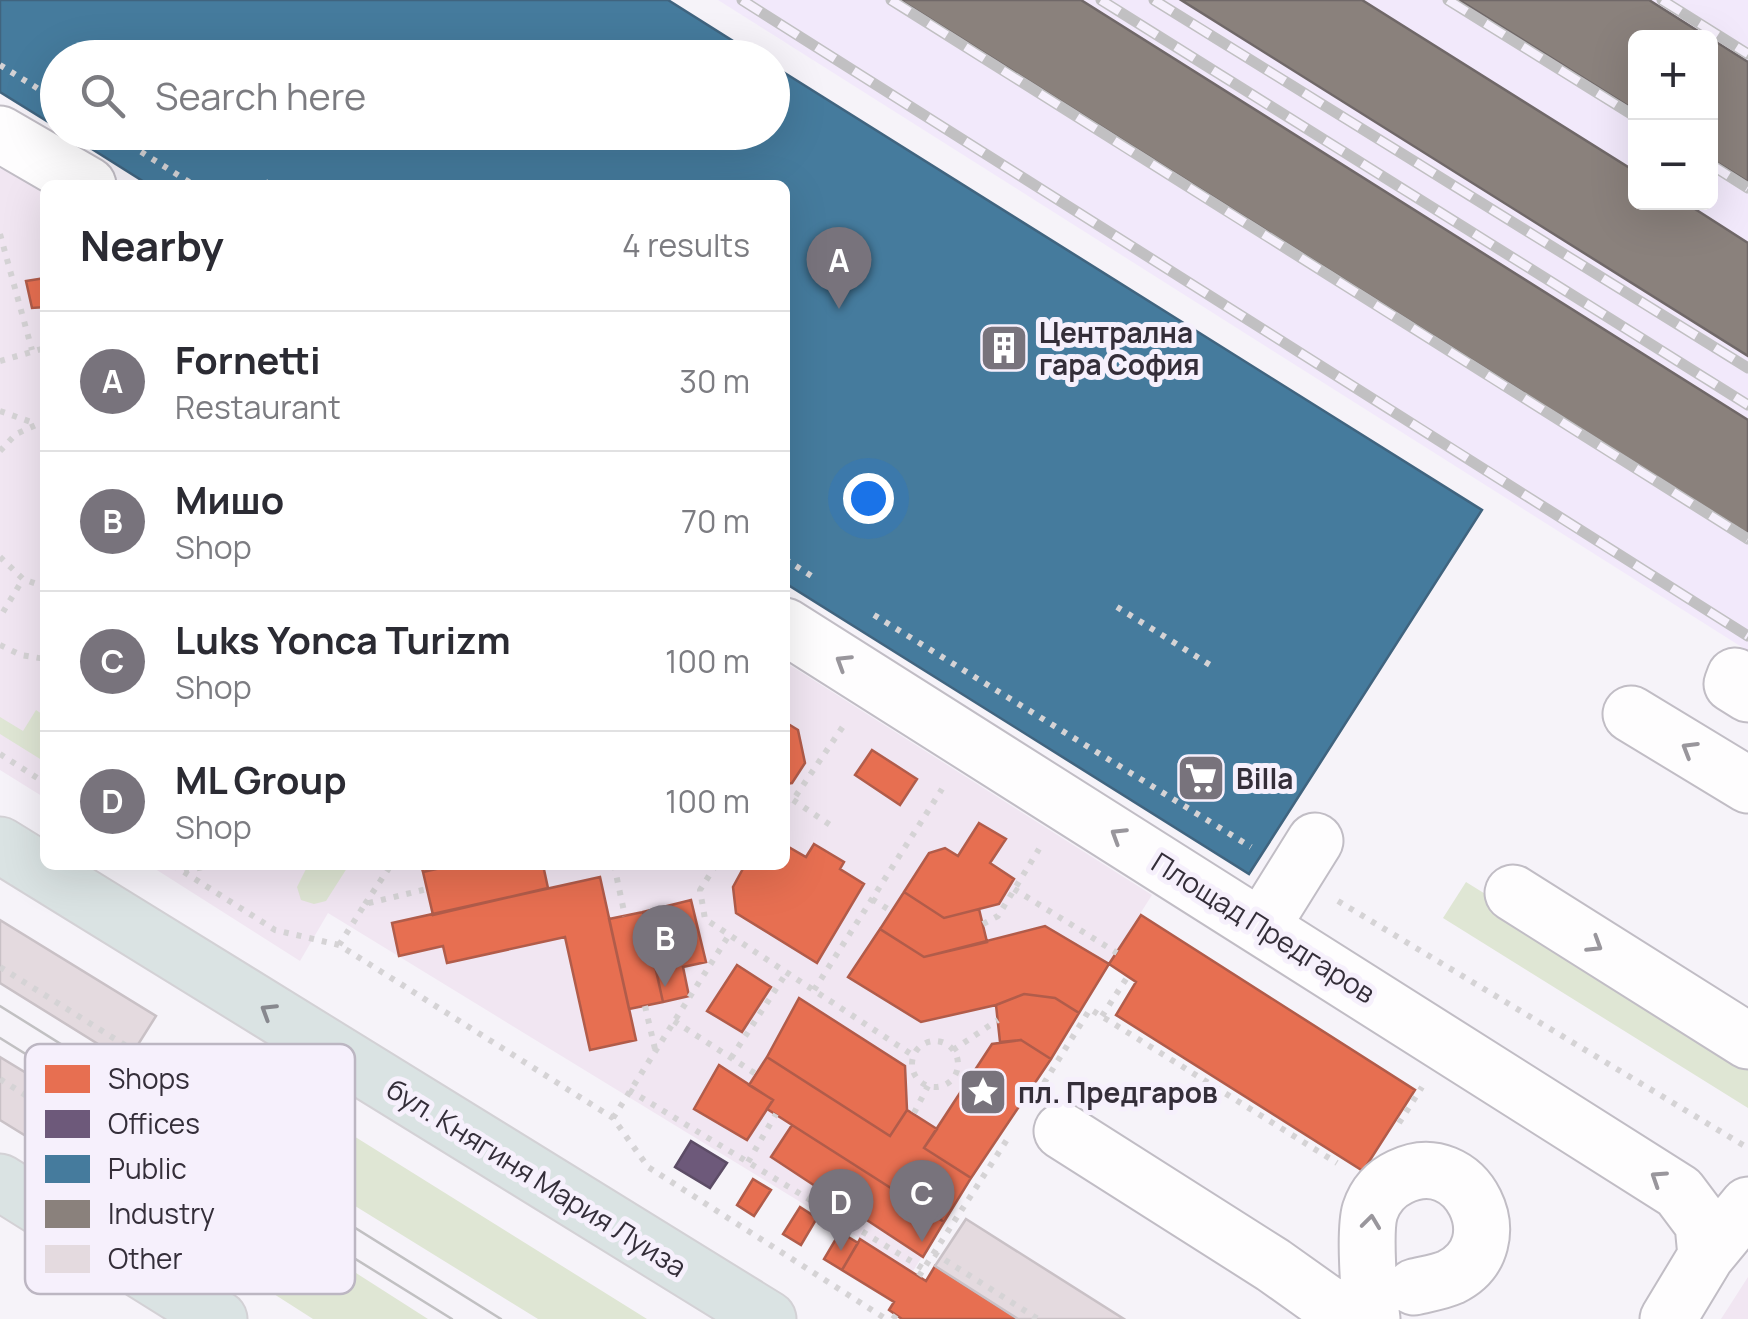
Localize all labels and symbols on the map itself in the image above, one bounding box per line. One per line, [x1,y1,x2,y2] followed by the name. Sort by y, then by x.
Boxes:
[806,226,872,309] pin: A
[1039,313,1200,383] place label: Централна гара София
[978,322,1030,374] building icon: Централна гара София
[843,473,894,524] your location
[836,656,854,675] one-way arrow
[1682,742,1700,761] one-way arrow
[1175,752,1227,804] supermarket icon: Billa
[1236,759,1293,797] place label: Billa
[1111,829,1129,848] one-way arrow
[1145,843,1383,1011] street label: Площад Предгаров
[632,904,698,987] pin: B
[1584,933,1602,952] one-way arrow
[261,1004,279,1023] one-way arrow
[25,1044,355,1294] legend
[108,1059,190,1097] text: Shops
[957,1066,1009,1118] place icon: пл. Предгаров
[380,1069,694,1285] street label: бул. Княгиня Мария Луиза
[1018,1073,1218,1111] place label: пл. Предгаров
[108,1104,200,1142] text: Offices
[108,1149,187,1187] text: Public
[890,1160,954,1242] pin: C
[808,1168,874,1251] pin: D
[1651,1172,1669,1191] one-way arrow
[108,1194,215,1232] text: Industry
[1360,1214,1381,1230] one-way arrow
[108,1239,183,1277] text: Other

